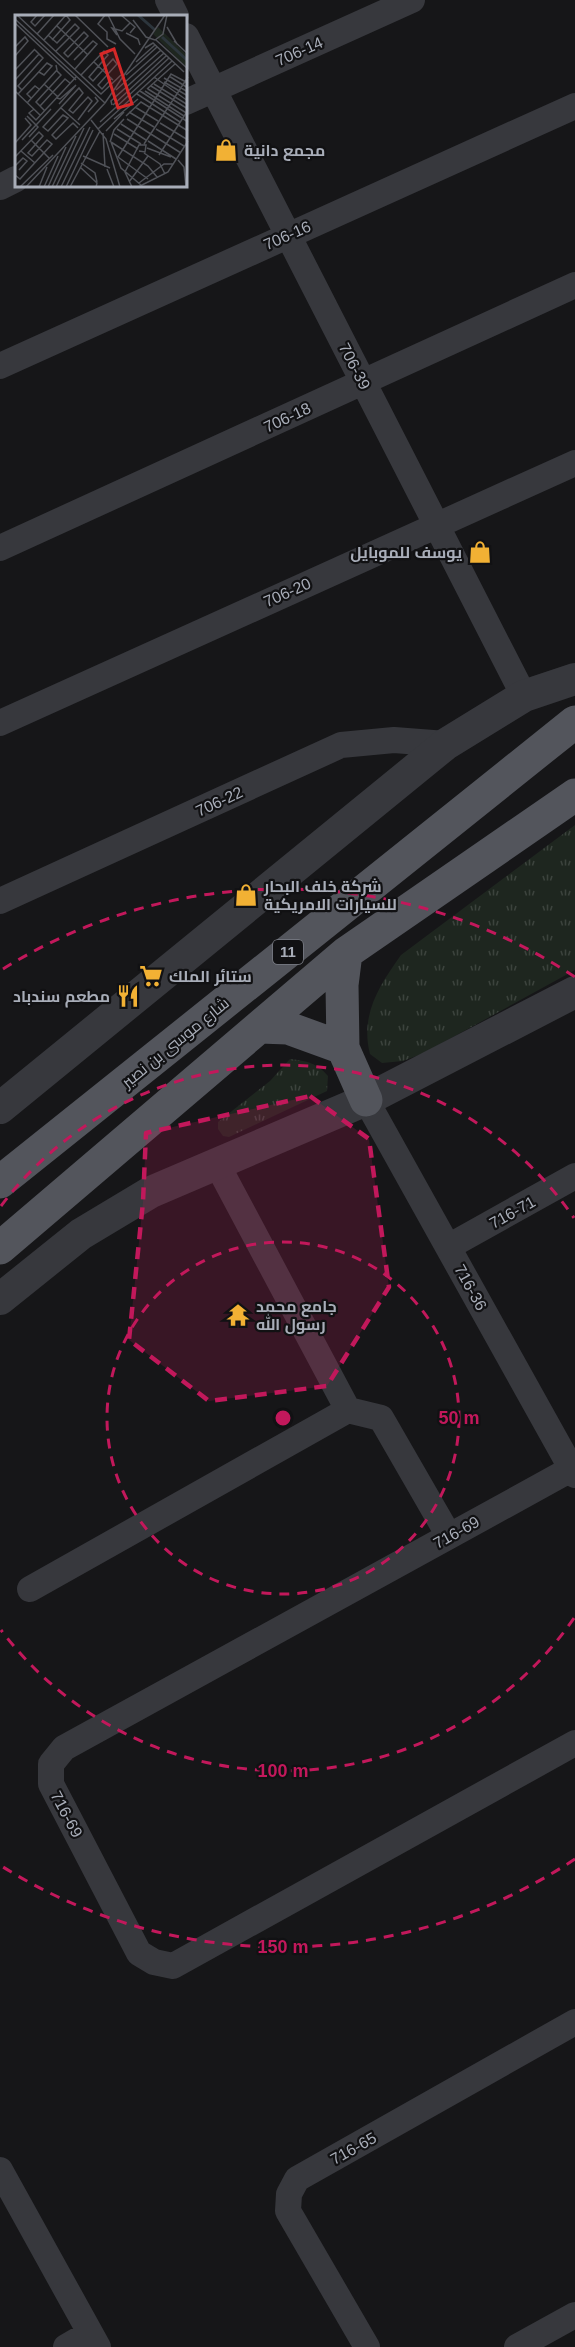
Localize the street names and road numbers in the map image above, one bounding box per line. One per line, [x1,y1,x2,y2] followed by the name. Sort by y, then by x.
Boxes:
[273,34,326,69] street label: 706-14
[261,218,314,253] street label: 706-16
[336,340,373,392] street label: 706-39
[261,399,313,436] street label: 706-18
[261,575,314,610] street label: 706-20
[193,783,245,820] street label: 706-22
[273,940,303,964] road number: 11
[118,994,234,1094] street label: شارع موسى بن نصير
[486,1193,538,1232] street label: 716-71
[451,1261,490,1313] street label: 716-36
[430,1513,482,1552] street label: 716-69
[47,1788,86,1840] street label: 716-69
[327,2129,379,2168] street label: 716-65

